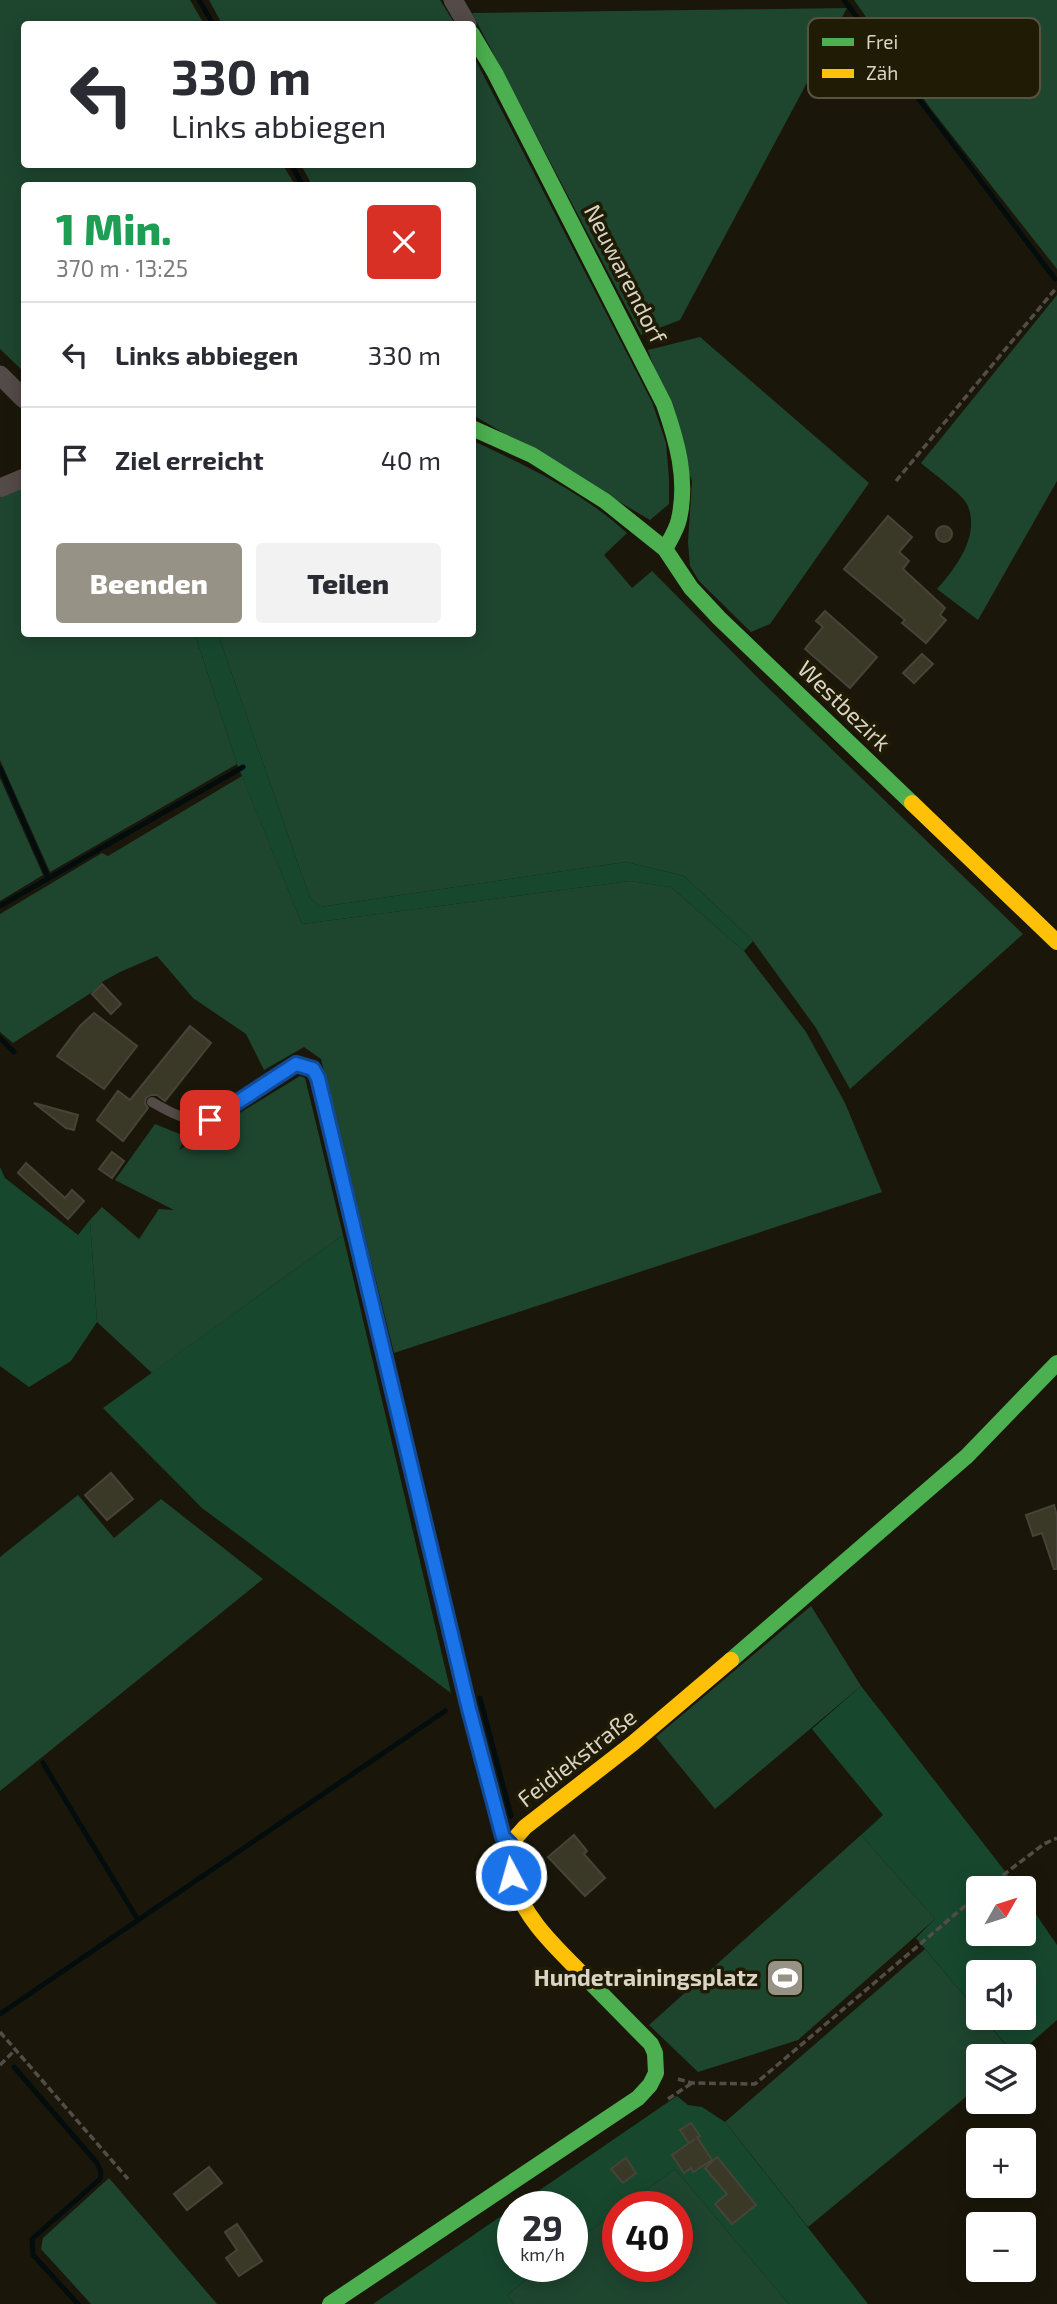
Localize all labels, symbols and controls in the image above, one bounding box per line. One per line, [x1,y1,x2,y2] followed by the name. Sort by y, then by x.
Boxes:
[808,18,1040,98] legend
[866,30,898,53] text: Frei
[171,46,311,105] text: 330 m
[56,49,147,140] icon: left
[866,61,898,84] text: Zäh
[171,106,386,144] text: Links abbiegen
[579,199,673,349] street label: Neuwarendorf
[56,203,172,253] text: 1 Min.
[367,205,441,279] button: close
[56,254,188,282] text: 370 m · 13:25
[56,336,94,374] icon: left
[115,339,299,370] text: Links abbiegen
[368,339,441,370] text: 330 m
[56,441,94,479] icon: arrive
[115,444,264,475] text: Ziel erreicht
[381,444,441,475] text: 40 m
[56,543,242,623] button: Beenden
[256,543,441,623] button: Teilen
[793,654,897,757] street label: Westbezirk
[180,1090,240,1150] pin
[191,1101,229,1139] icon: arrive
[511,1702,641,1812] street label: Feidiekstraße
[474,1838,548,1912] position arrow
[966,1876,1036,1946] north arrow
[966,1876,1036,2282] map controls
[764,1957,806,1999] sports icon: Hundetrainingsplatz
[966,1960,1036,2030] button: sound
[534,1963,758,1991] place label: Hundetrainingsplatz
[966,2044,1036,2114] button: layers
[966,2128,1036,2198] button: +
[602,2191,693,2282] speed limit sign: 40
[522,2206,563,2248] text: 29
[966,2212,1036,2282] button: −
[520,2243,565,2265] text: km/h

